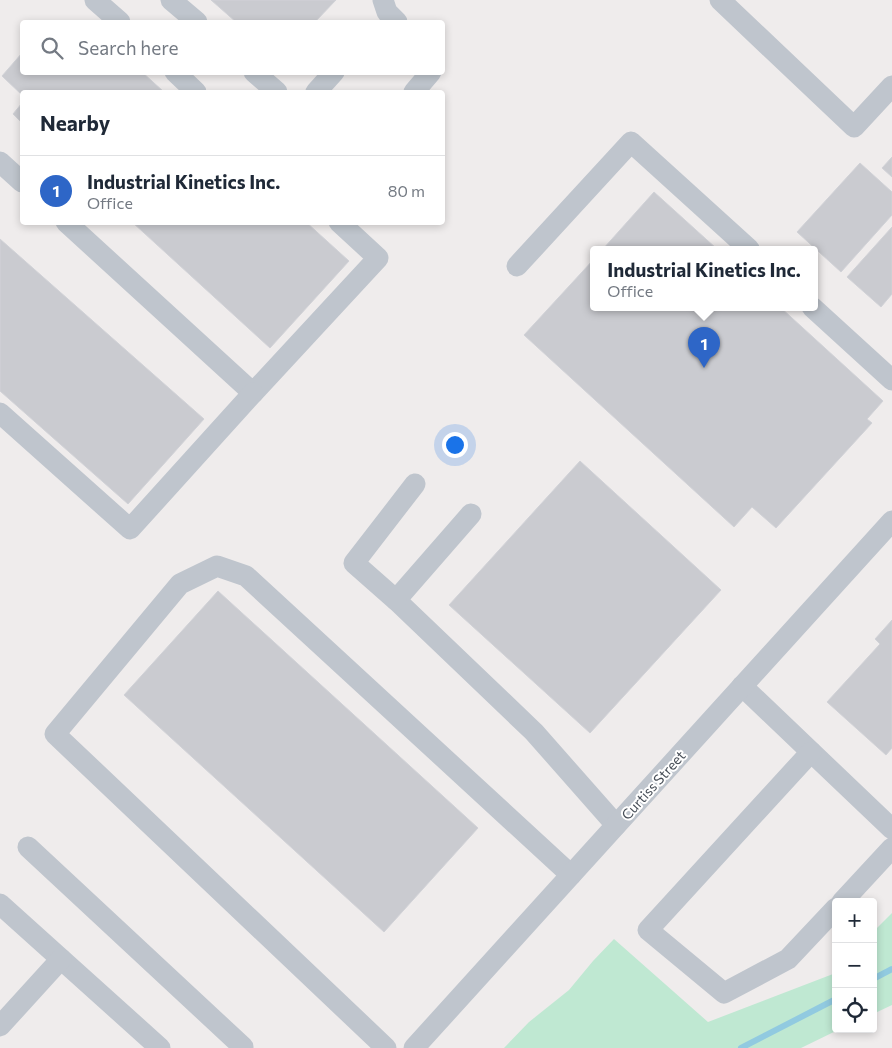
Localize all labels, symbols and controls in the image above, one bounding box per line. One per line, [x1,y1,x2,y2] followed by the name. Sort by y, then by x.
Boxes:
[20,20,445,75] search box
[38,34,66,62] icon: search
[78,36,178,59] text: Search here
[40,110,110,135] text: Nearby
[87,170,280,193] text: Industrial Kinetics Inc.
[52,181,60,200] text: 1
[388,181,425,200] text: 80 m
[87,193,133,212] text: Office
[590,246,818,311] popup
[607,258,801,281] text: Industrial Kinetics Inc.
[607,281,653,300] text: Office
[688,327,720,368] pin: 1
[442,432,468,458] your location
[617,747,689,823] street label: Curtiss Street
[832,898,877,1033] map controls
[832,898,877,943] button: +
[832,943,877,988] button: −
[832,988,877,1033] button: locate

